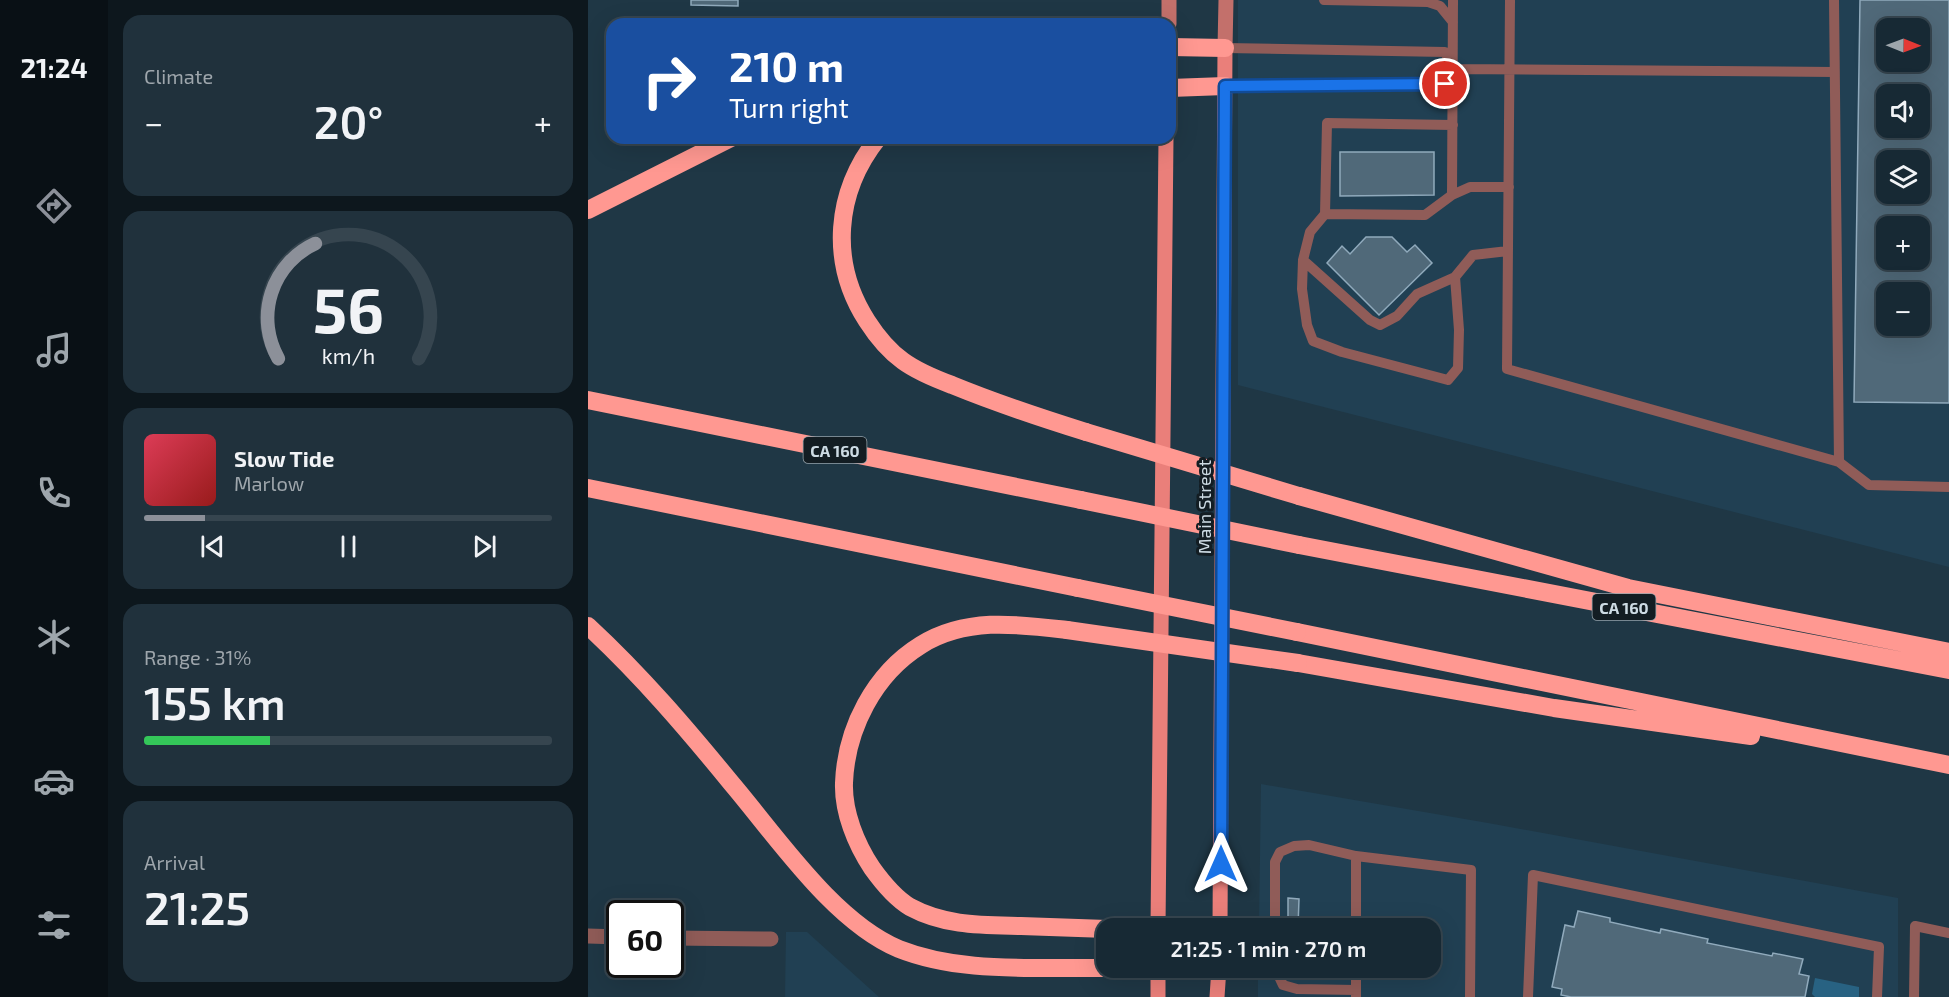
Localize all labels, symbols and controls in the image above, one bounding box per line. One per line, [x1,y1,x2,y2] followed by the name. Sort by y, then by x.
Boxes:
[1876,18,1930,72] north arrow
[1876,18,1930,336] map controls
[729,40,844,90] text: 210 m
[630,42,708,120] icon: right
[20,51,88,83] text: 21:24
[1419,58,1470,109] pin
[144,64,213,88] text: Climate
[1428,67,1461,100] icon: arrive
[1876,84,1930,138] button: sound
[729,91,849,123] text: Turn right
[314,94,383,148] text: 20°
[144,102,163,142] text: −
[534,102,552,142] text: +
[1876,150,1930,204] button: layers
[33,185,75,227] icon: directions
[1876,216,1930,270] button: +
[312,271,384,346] text: 56
[1876,282,1930,336] button: −
[33,329,75,371] icon: music
[321,344,375,369] text: km/h
[804,437,866,463] road number: CA 160
[234,445,334,471] text: Slow Tide
[1193,460,1215,554] street label: Main Street
[234,471,304,495] text: Marlow
[33,472,75,514] icon: phone
[196,530,229,563] icon: previous
[332,530,365,563] icon: pause
[468,530,501,563] icon: next
[1592,594,1656,620] road number: CA 160
[33,616,75,658] icon: climate
[144,645,251,669] text: Range · 31%
[144,675,285,729] text: 155 km
[33,760,75,802] icon: car
[1189,832,1253,896] position arrow
[144,850,205,874] text: Arrival
[144,880,250,934] text: 21:25
[606,900,684,978] speed limit sign: 60
[33,904,75,946] icon: filters
[1171,935,1366,961] text: 21:25 · 1 min · 270 m

